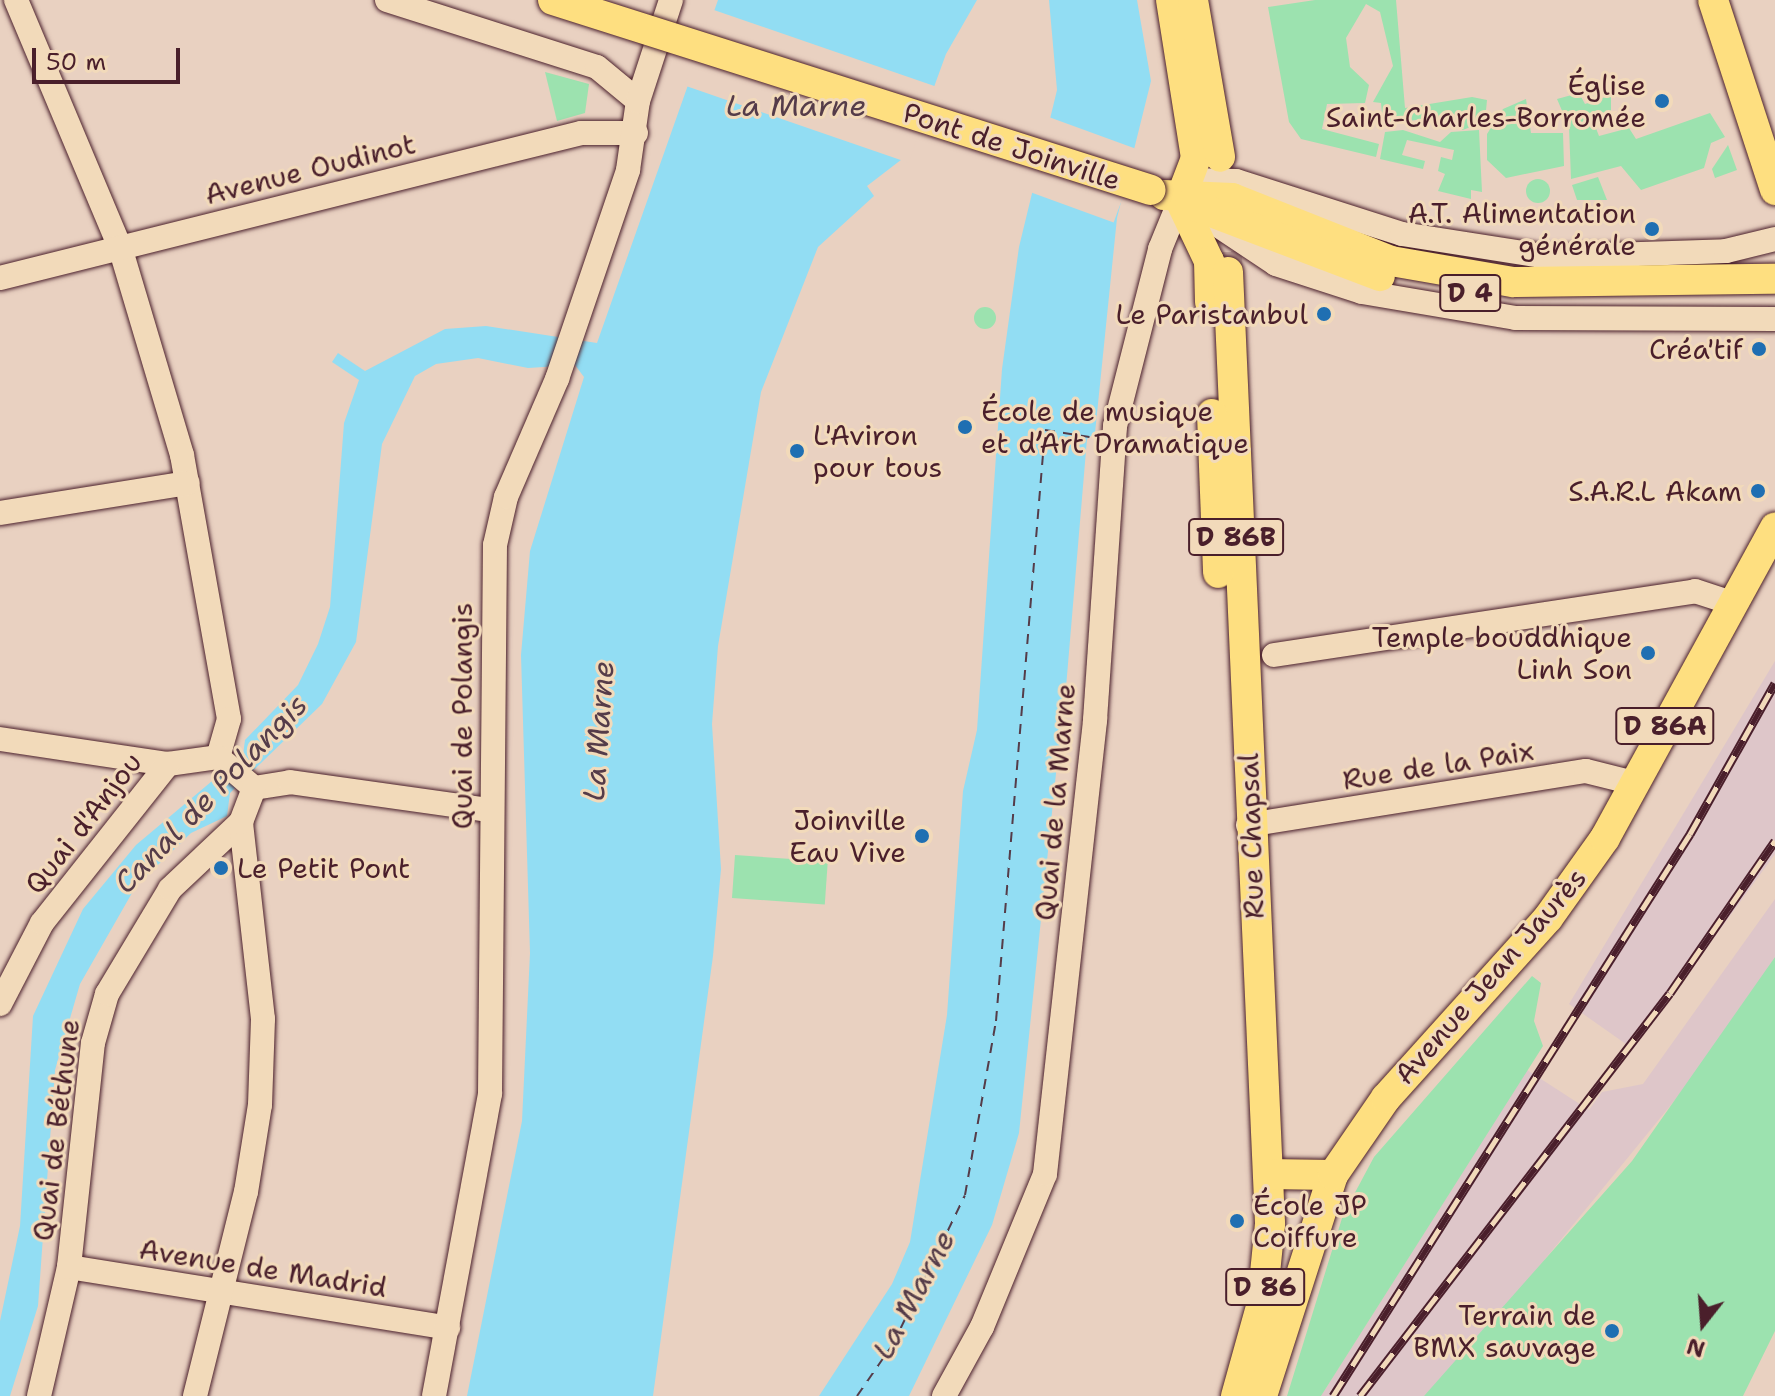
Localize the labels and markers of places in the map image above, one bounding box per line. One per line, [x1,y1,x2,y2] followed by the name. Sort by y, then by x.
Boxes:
[1326,68,1646,134] place label: Église Saint-Charles-Borromée
[1653,92,1671,110] marker: Église Saint-Charles-Borromée
[1408,196,1636,262] place label: A.T. Alimentation générale
[1643,220,1661,238] marker: A.T. Alimentation générale
[1115,297,1308,331] place label: Le Paristanbul
[1315,305,1333,323] marker: Le Paristanbul
[1649,332,1743,366] place label: Créa'tif
[1750,340,1768,358] marker: Créa'tif
[981,394,1249,460] place label: École de musique et d’Art Dramatique
[813,418,942,484] place label: L'Aviron pour tous
[956,418,974,436] marker: École de musique et d’Art Dramatique
[788,442,806,460] marker: L'Aviron pour tous
[1568,474,1742,508] place label: S.A.R.L Akam
[1749,482,1767,500] marker: S.A.R.L Akam
[1372,620,1632,686] place label: Temple bouddhique Linh Son
[1639,644,1657,662] marker: Temple bouddhique Linh Son
[789,803,906,869] place label: Joinville Eau Vive
[913,827,931,845] marker: Joinville Eau Vive
[237,851,410,885] place label: Le Petit Pont
[212,859,230,877] marker: Le Petit Pont
[1253,1188,1367,1254] place label: École JP Coiffure
[1228,1212,1246,1230] marker: École JP Coiffure
[1413,1298,1596,1364] place label: Terrain de BMX sauvage
[1603,1322,1621,1340] marker: Terrain de BMX sauvage

